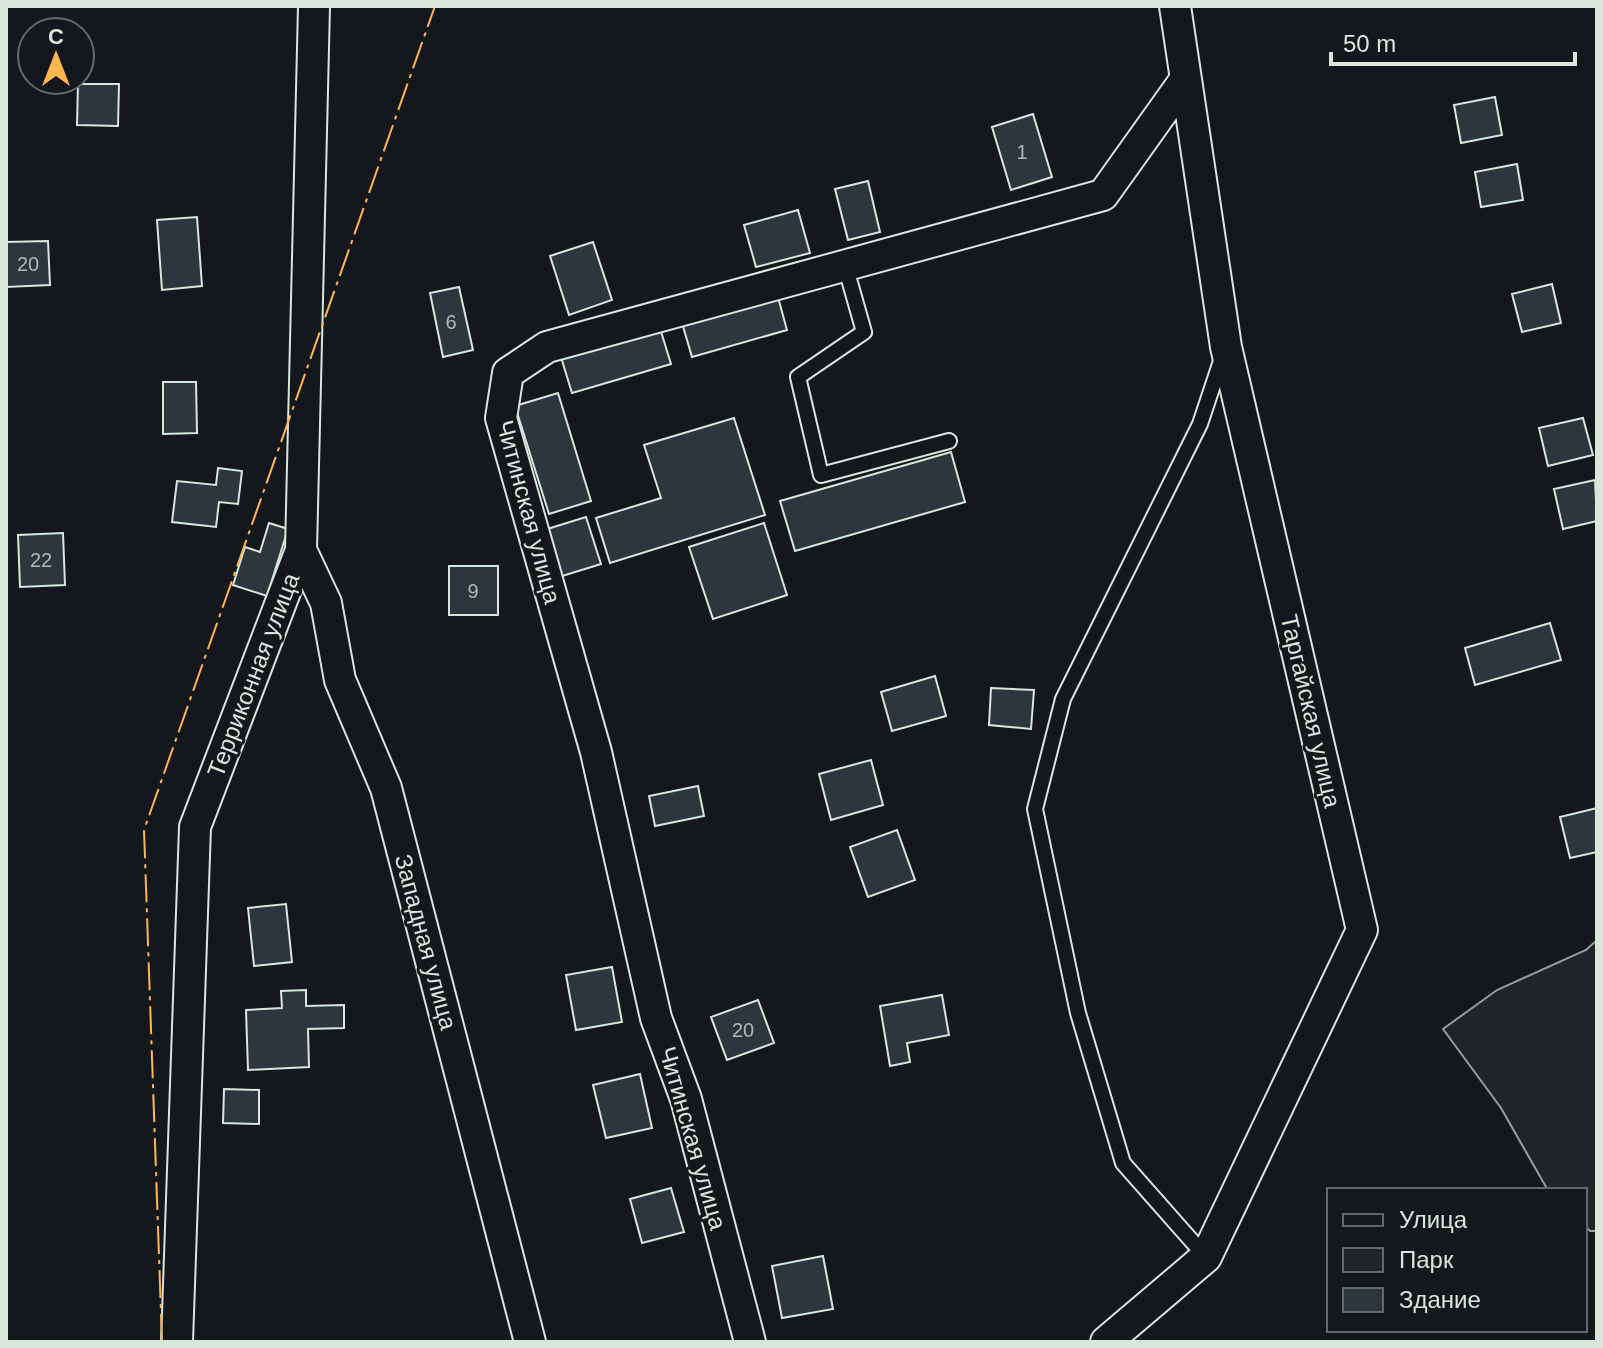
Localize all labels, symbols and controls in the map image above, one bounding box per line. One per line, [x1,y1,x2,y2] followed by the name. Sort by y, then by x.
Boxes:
[16,16,96,96] north arrow
[1331,16,1575,66] scale bar
[48,24,64,49] text: С
[1343,30,1396,57] text: 50 m
[1016,141,1028,163] house number: 1
[17,253,39,275] house number: 20
[445,311,457,333] house number: 6
[491,417,567,607] street label: Читинская улица
[30,549,52,571] house number: 22
[202,569,305,781] street label: Терриконная улица
[467,580,479,602] house number: 9
[1276,612,1346,811] street label: Таргайская улица
[390,851,463,1033] street label: Западная улица
[732,1019,754,1041] house number: 20
[654,1043,732,1233] street label: Читинская улица
[1327,1188,1587,1332] legend
[1399,1206,1468,1233] text: Улица
[1399,1246,1454,1273] text: Парк
[1399,1286,1481,1313] text: Здание

